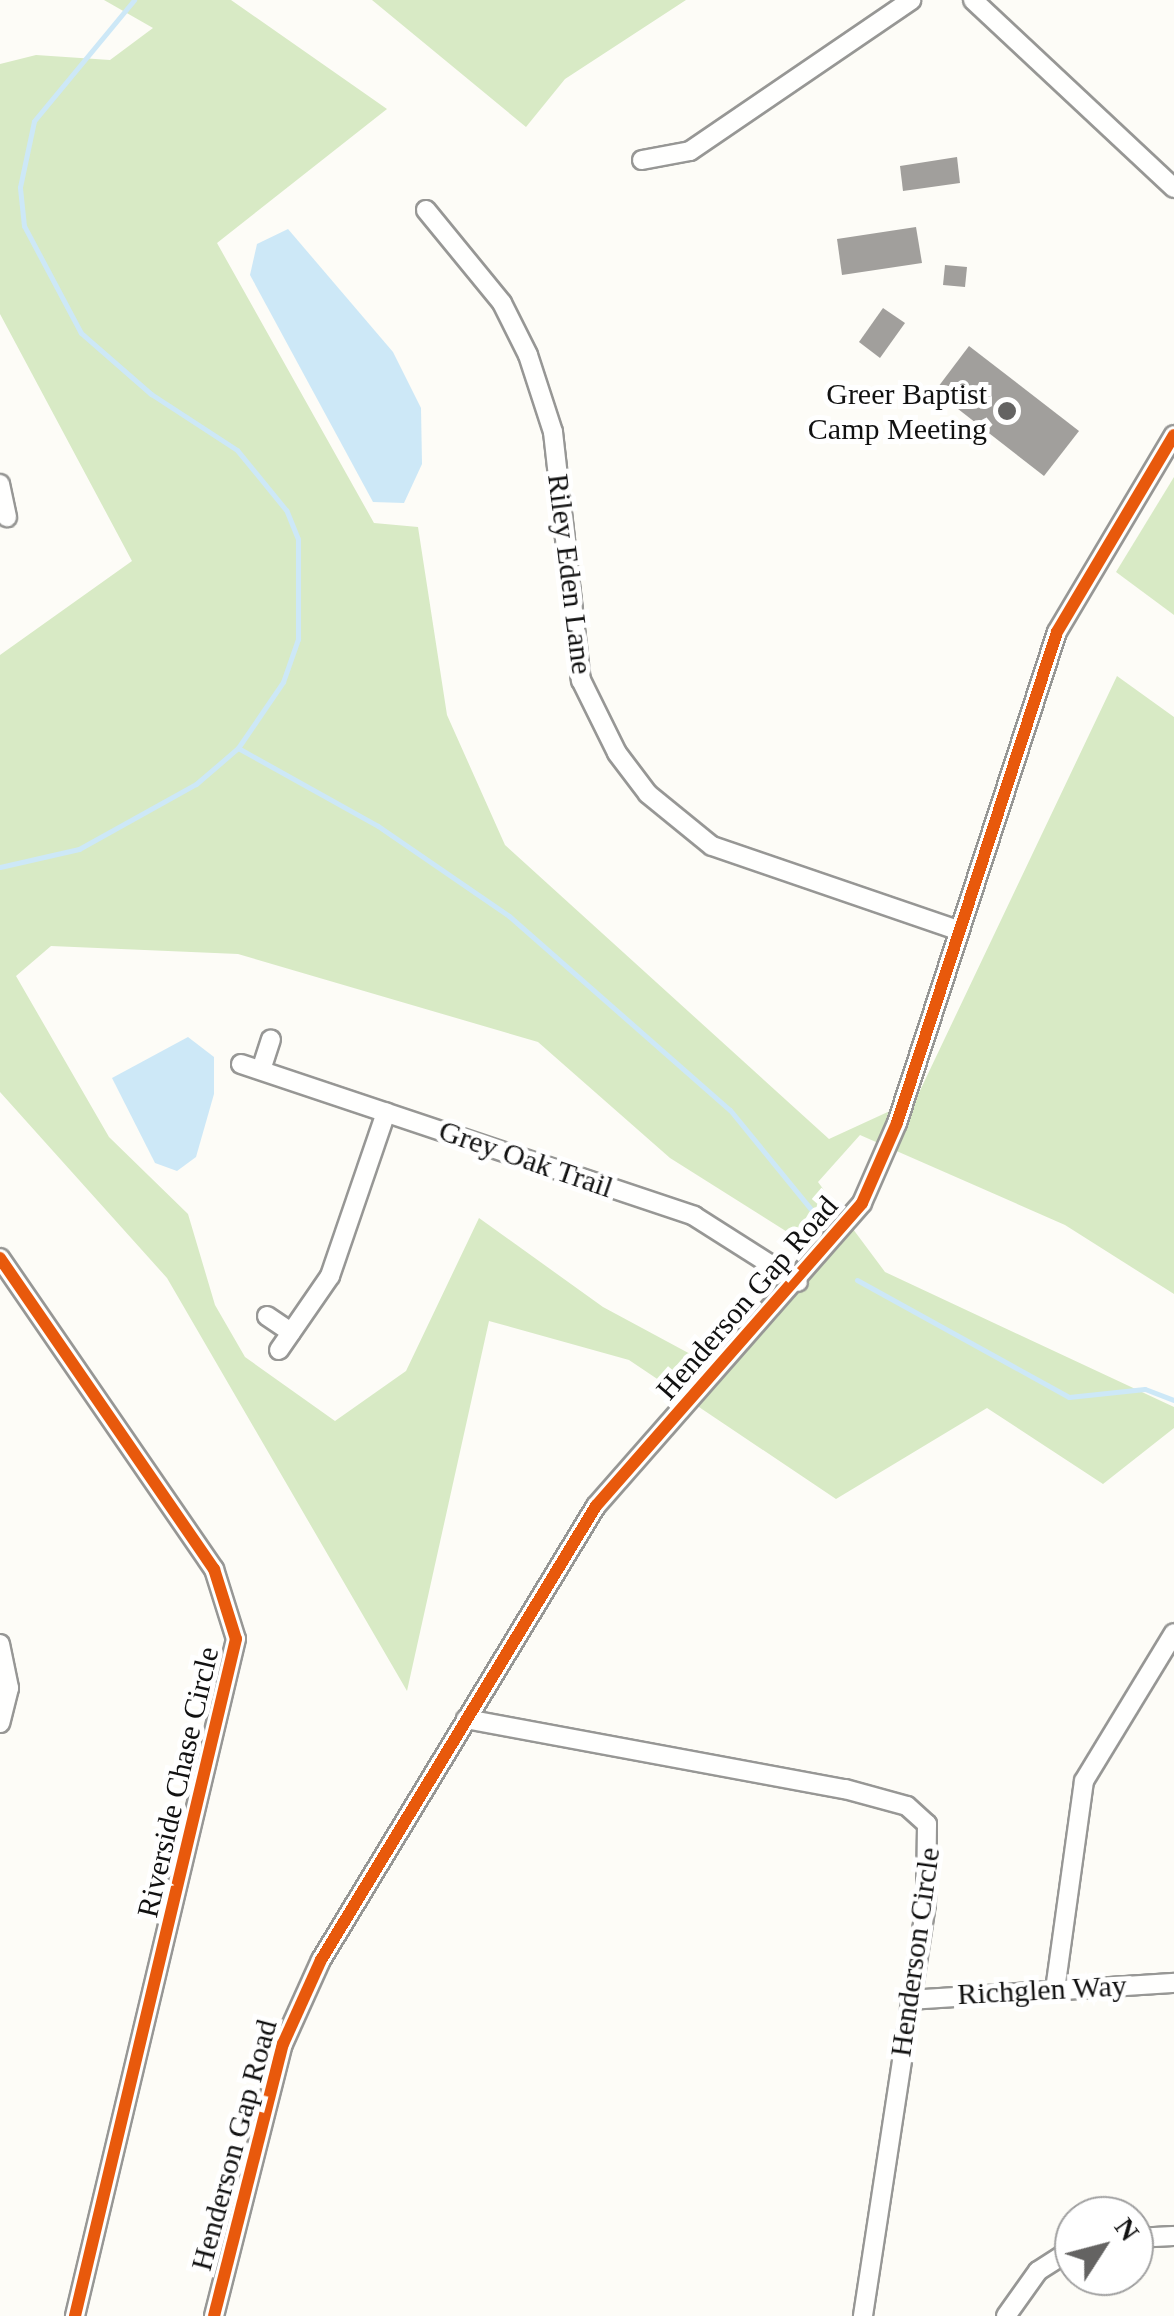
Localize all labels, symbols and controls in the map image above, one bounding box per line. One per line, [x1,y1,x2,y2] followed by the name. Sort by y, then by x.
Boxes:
[808,376,987,446] place label: Greer Baptist Camp Meeting
[996,400,1018,422] marker: Greer Baptist Camp Meeting
[540,472,600,676] street label: Riley Eden Lane
[434,1112,618,1206] street label: Grey Oak Trail
[649,1189,845,1407] street label: Henderson Gap Road
[129,1643,227,1921] street label: Riverside Chase Circle
[883,1845,947,2059] street label: Henderson Circle
[956,1968,1128,2012] street label: Richglen Way
[183,2016,285,2274] street label: Henderson Gap Road
[1054,2196,1154,2296] north arrow
[1109,2212,1146,2247] text: N

